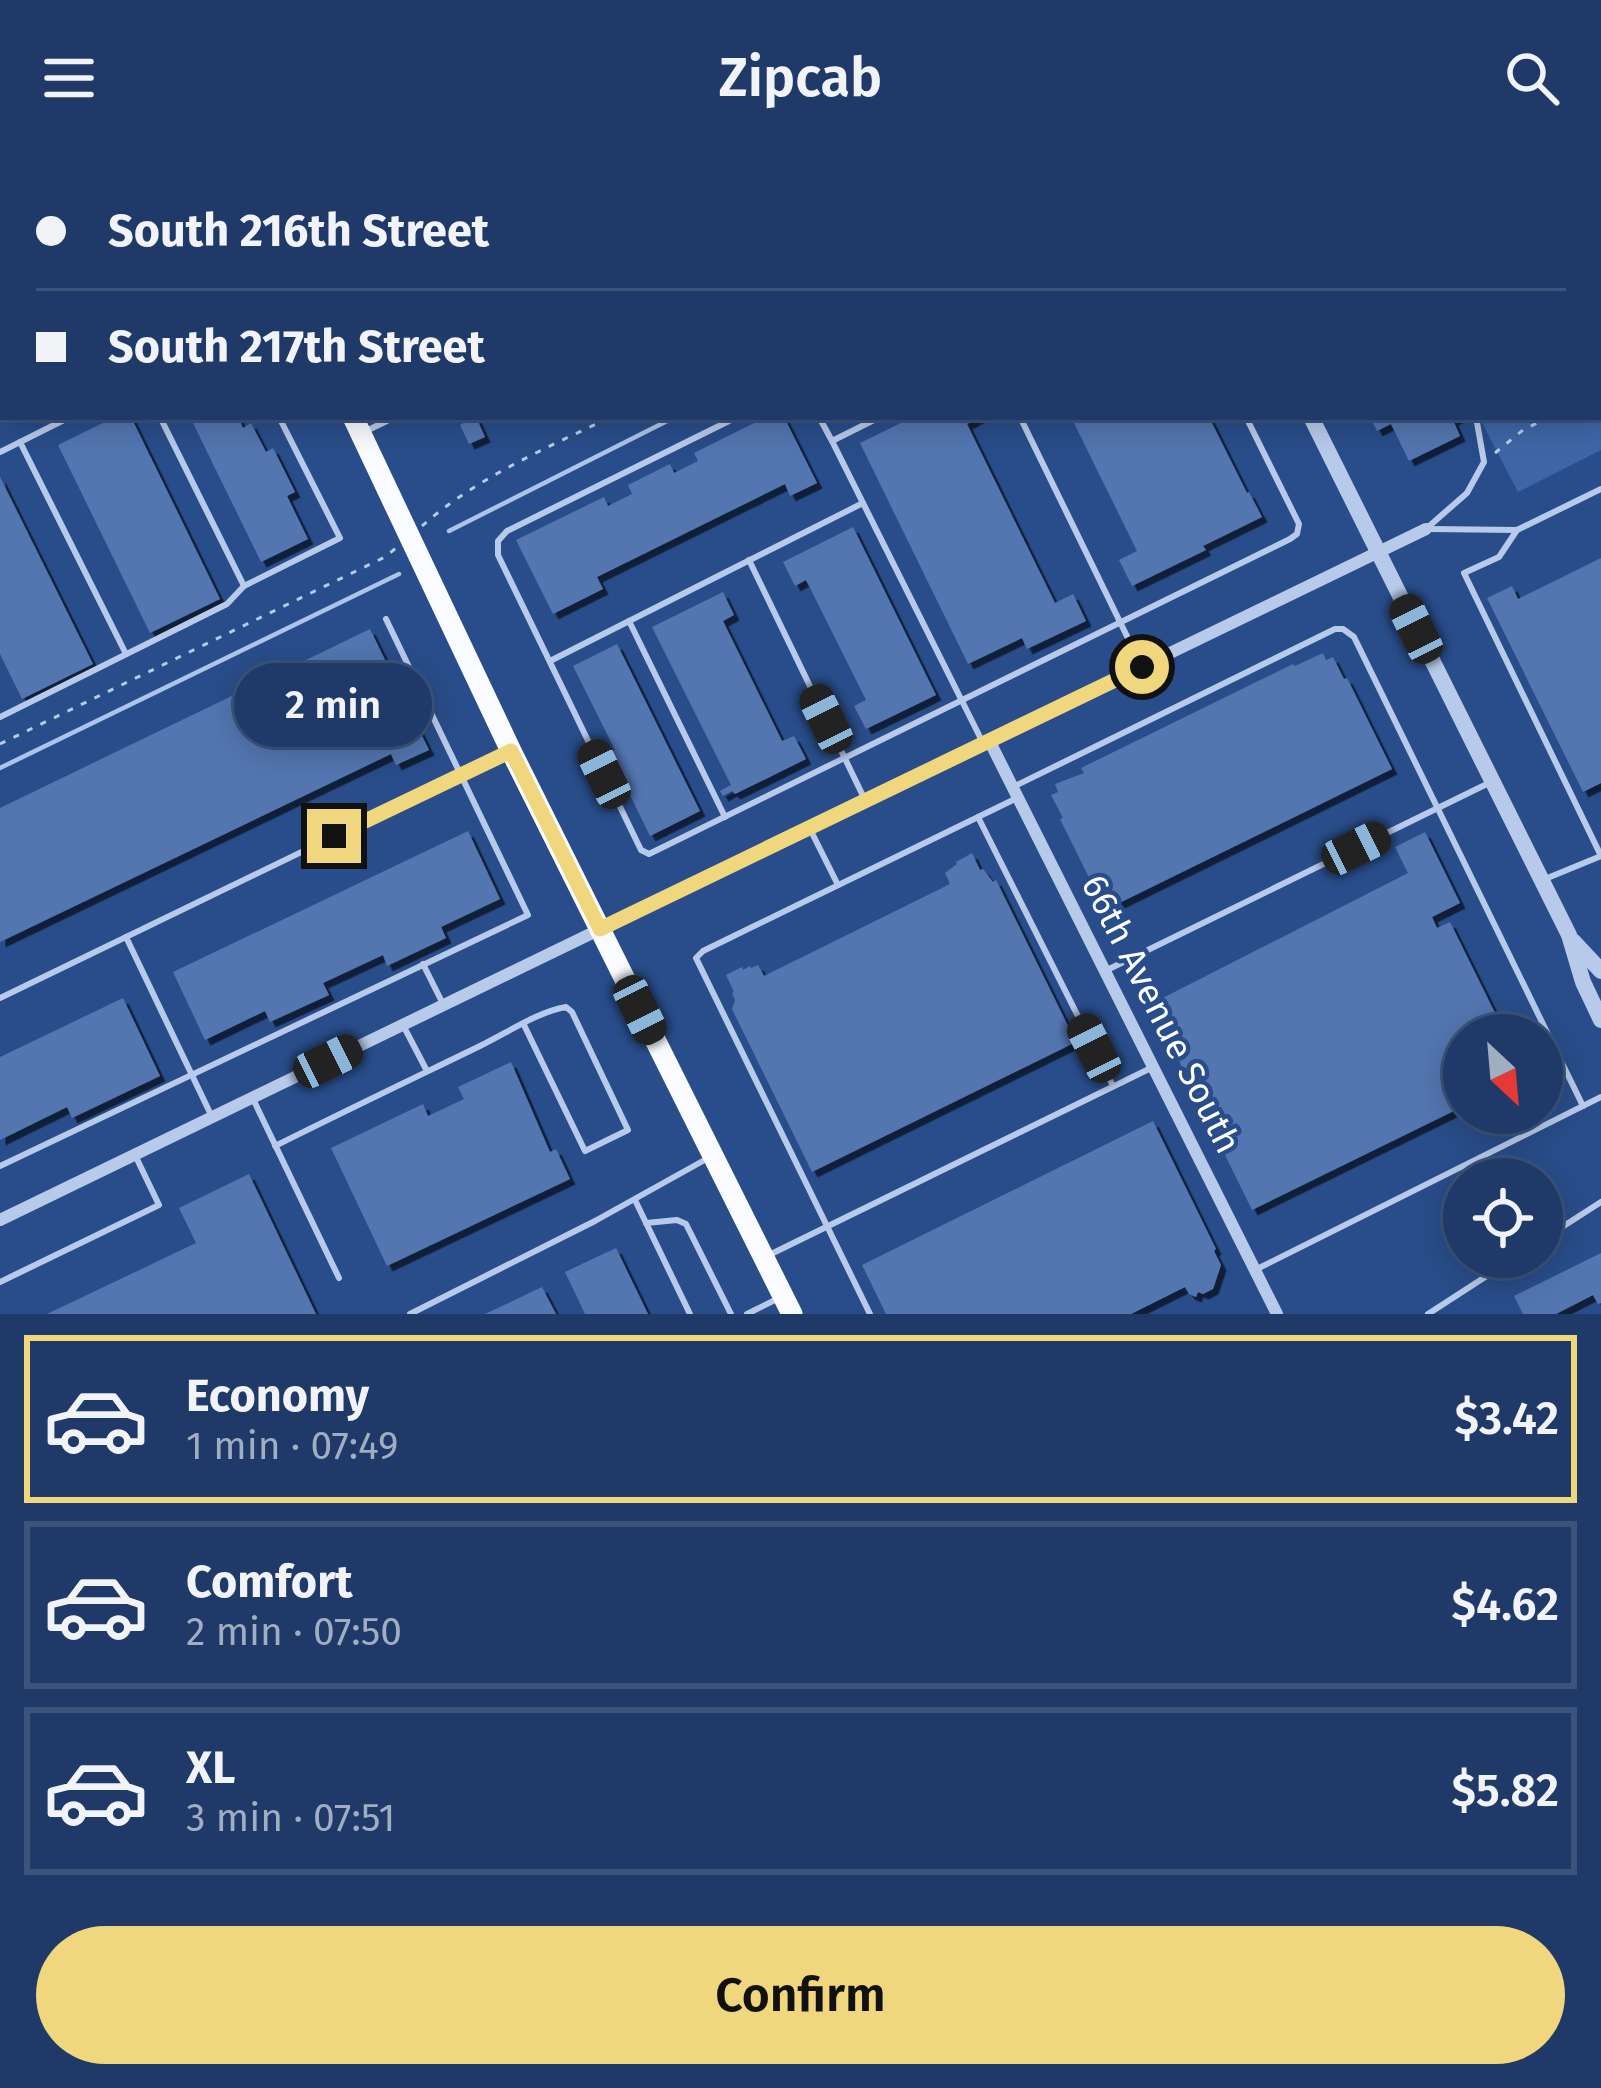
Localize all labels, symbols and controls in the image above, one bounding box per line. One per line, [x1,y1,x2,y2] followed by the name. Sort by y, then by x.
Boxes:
[36,45,102,111] icon: menu
[1499,45,1565,111] icon: search
[719,46,882,110] text: Zipcab
[108,204,489,258] text: South 216th Street
[108,320,485,374] text: South 217th Street
[1384,589,1448,669] car
[1115,640,1169,694] route start
[235,662,433,746] callout: 2 min
[794,679,858,759] car
[285,682,381,728] text: 2 min
[572,734,636,814] car
[307,809,361,863] route end
[1316,816,1396,880] car
[1072,867,1250,1161] street label: 66th Avenue South
[608,970,672,1050] car
[1062,1008,1126,1088] car
[1443,1014,1563,1134] north arrow
[1443,1014,1563,1278] map controls
[288,1029,368,1093] car
[1443,1158,1563,1278] button: locate
[42,1365,150,1473] icon: car
[186,1369,369,1423] text: Economy
[1454,1392,1559,1446] text: $3.42
[186,1423,398,1469] text: 1 min · 07:49
[42,1551,150,1659] icon: car
[186,1555,353,1609] text: Comfort
[1452,1578,1559,1632] text: $4.62
[186,1609,402,1655] text: 2 min · 07:50
[42,1737,150,1845] icon: car
[186,1741,235,1795] text: XL
[1452,1764,1559,1818] text: $5.82
[186,1795,395,1841] text: 3 min · 07:51
[36,1926,1565,2064] button: Confirm

